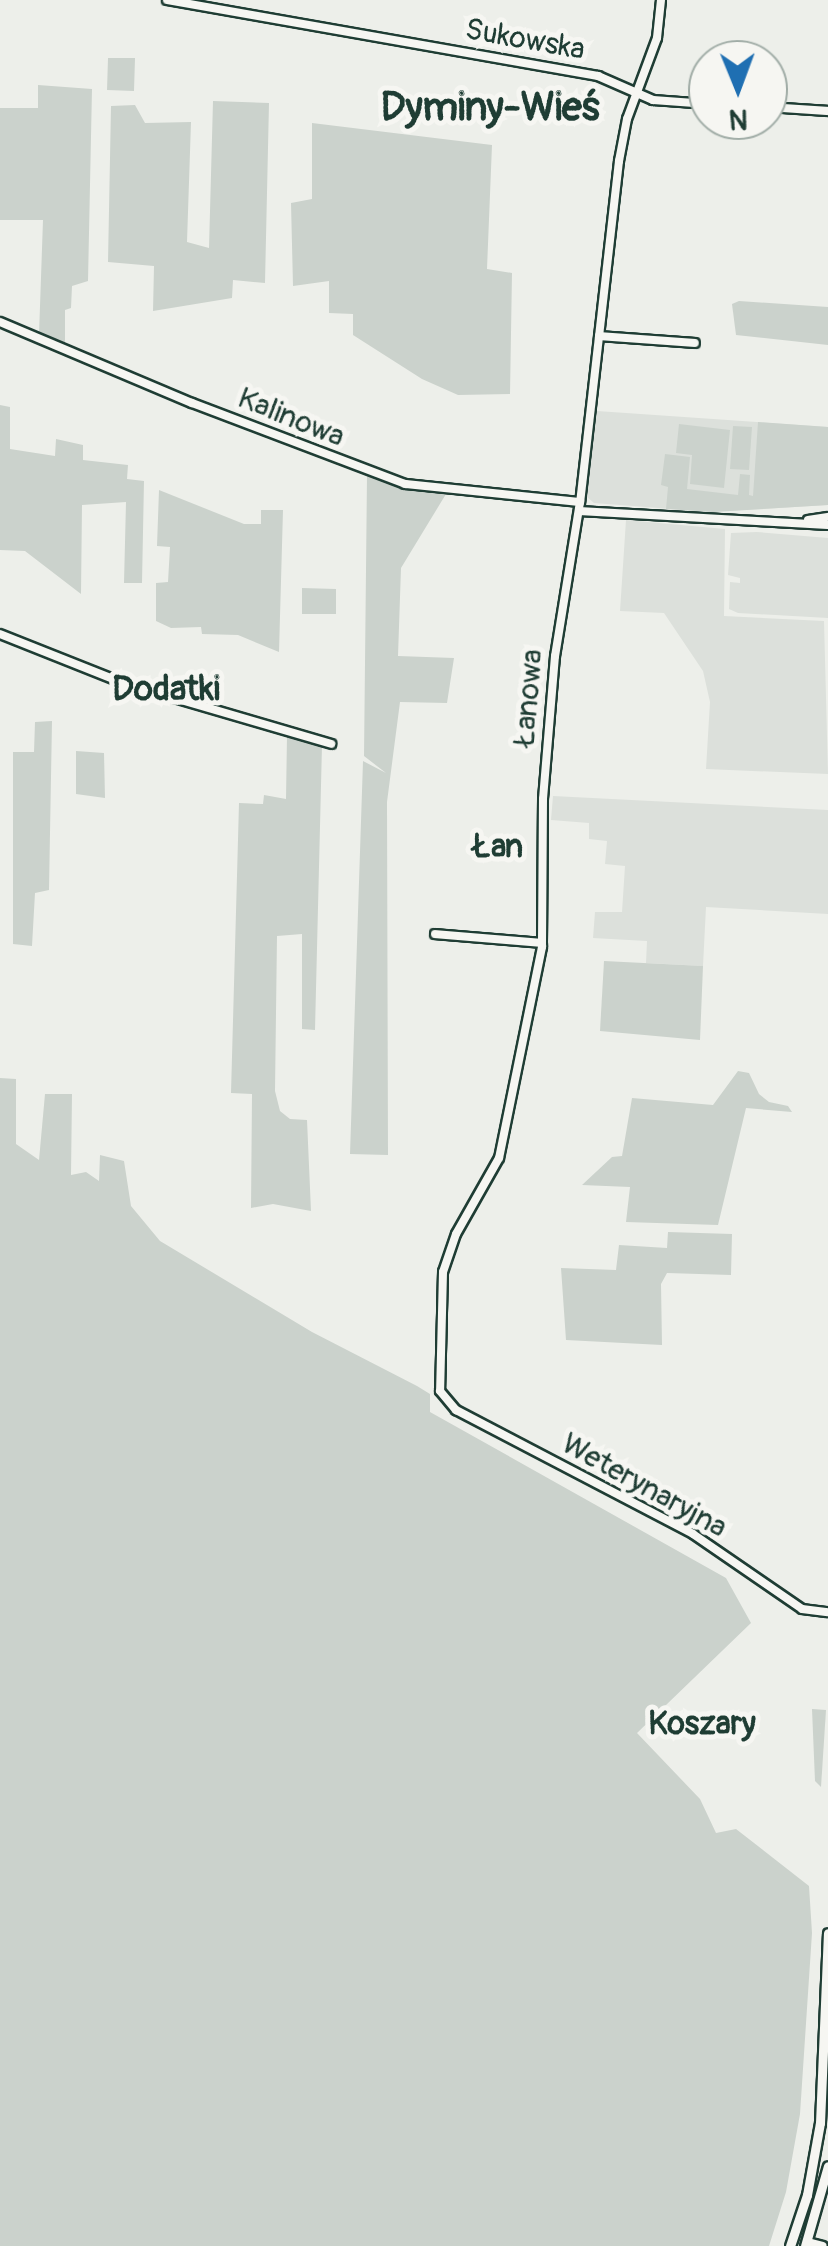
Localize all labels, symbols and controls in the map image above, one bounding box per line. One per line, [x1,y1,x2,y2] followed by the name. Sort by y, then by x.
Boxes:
[462,12,588,68] street label: Sukowska
[688,40,788,140] north arrow
[380,84,600,132] district label: Dyminy-Wieś
[729,101,748,136] text: N
[232,380,350,456] street label: Kalinowa
[507,648,551,748] street label: Łanowa
[112,668,220,710] district label: Dodatki
[473,828,523,866] district label: Łan
[555,1426,733,1546] street label: Weterynaryjna
[648,1705,756,1743] district label: Koszary

